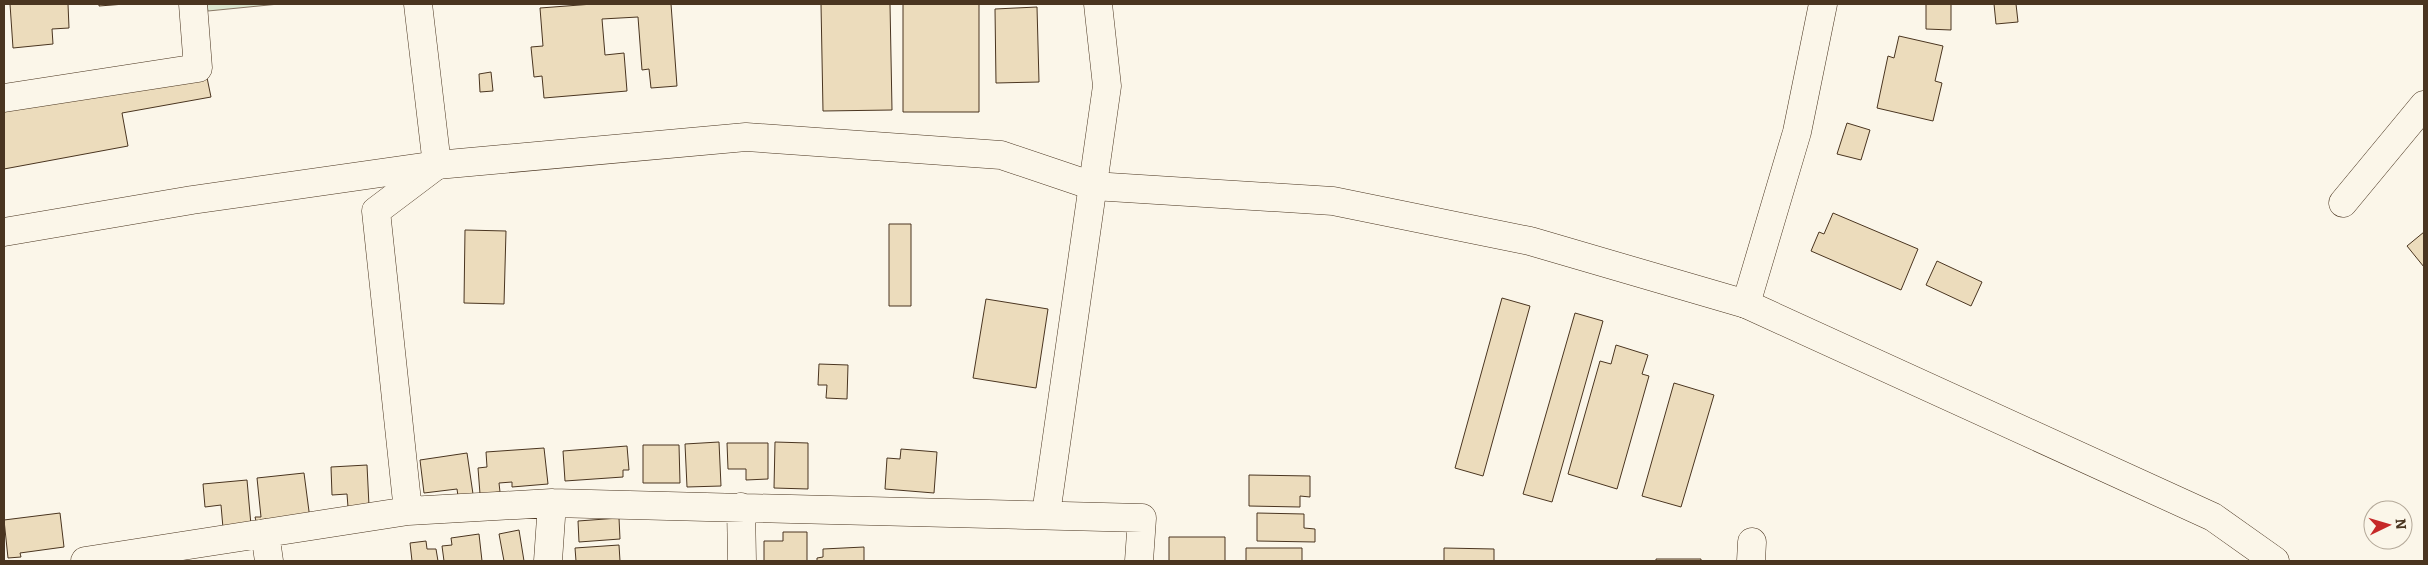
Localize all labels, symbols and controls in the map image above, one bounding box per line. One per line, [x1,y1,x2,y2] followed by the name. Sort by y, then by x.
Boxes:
[2363,500,2413,550] north arrow
[2392,518,2409,530] text: N

